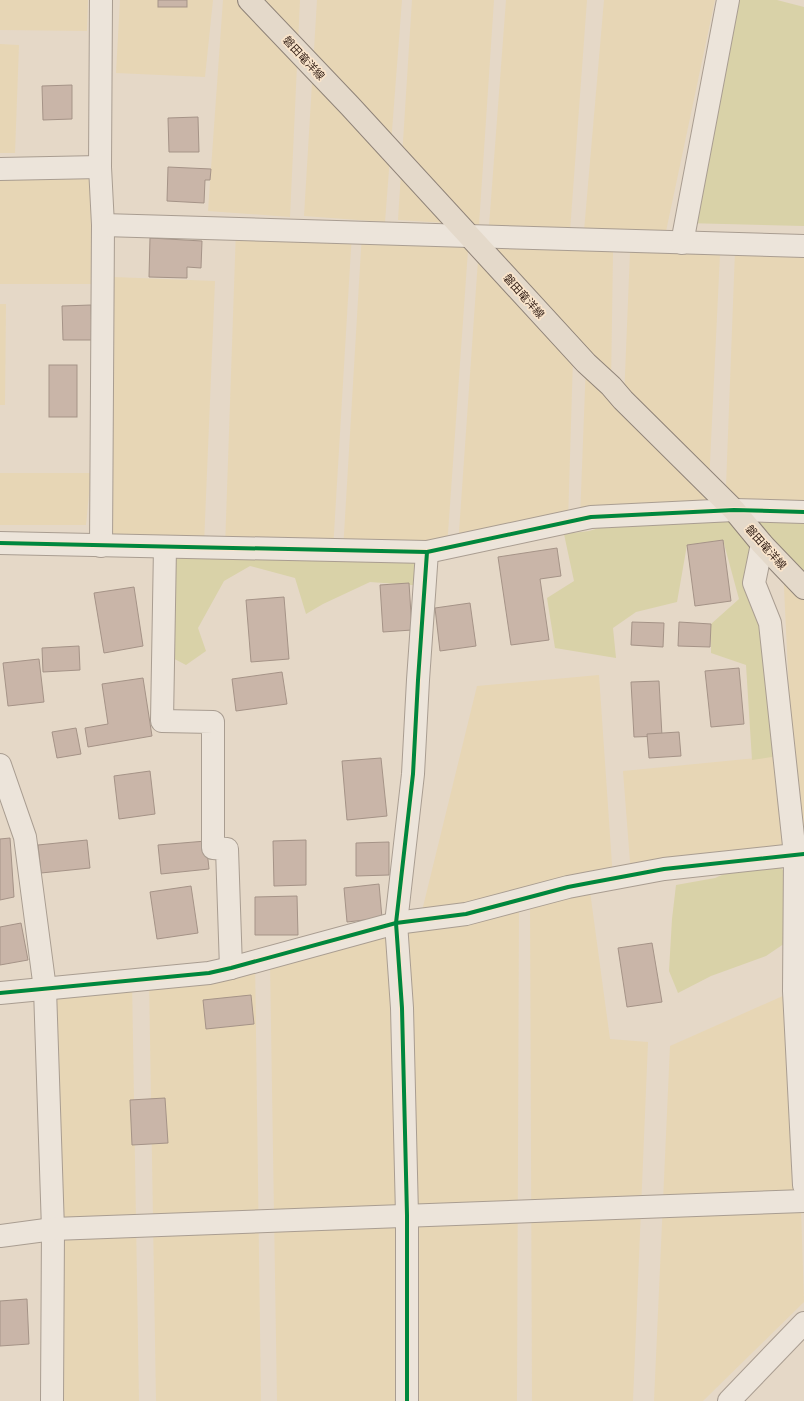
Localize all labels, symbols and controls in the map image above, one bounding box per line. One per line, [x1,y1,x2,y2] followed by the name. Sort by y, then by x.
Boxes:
[281,34,327,82] street label: 磐田竜洋線
[501,272,547,320] street label: 磐田竜洋線
[743,523,789,571] street label: 磐田竜洋線

